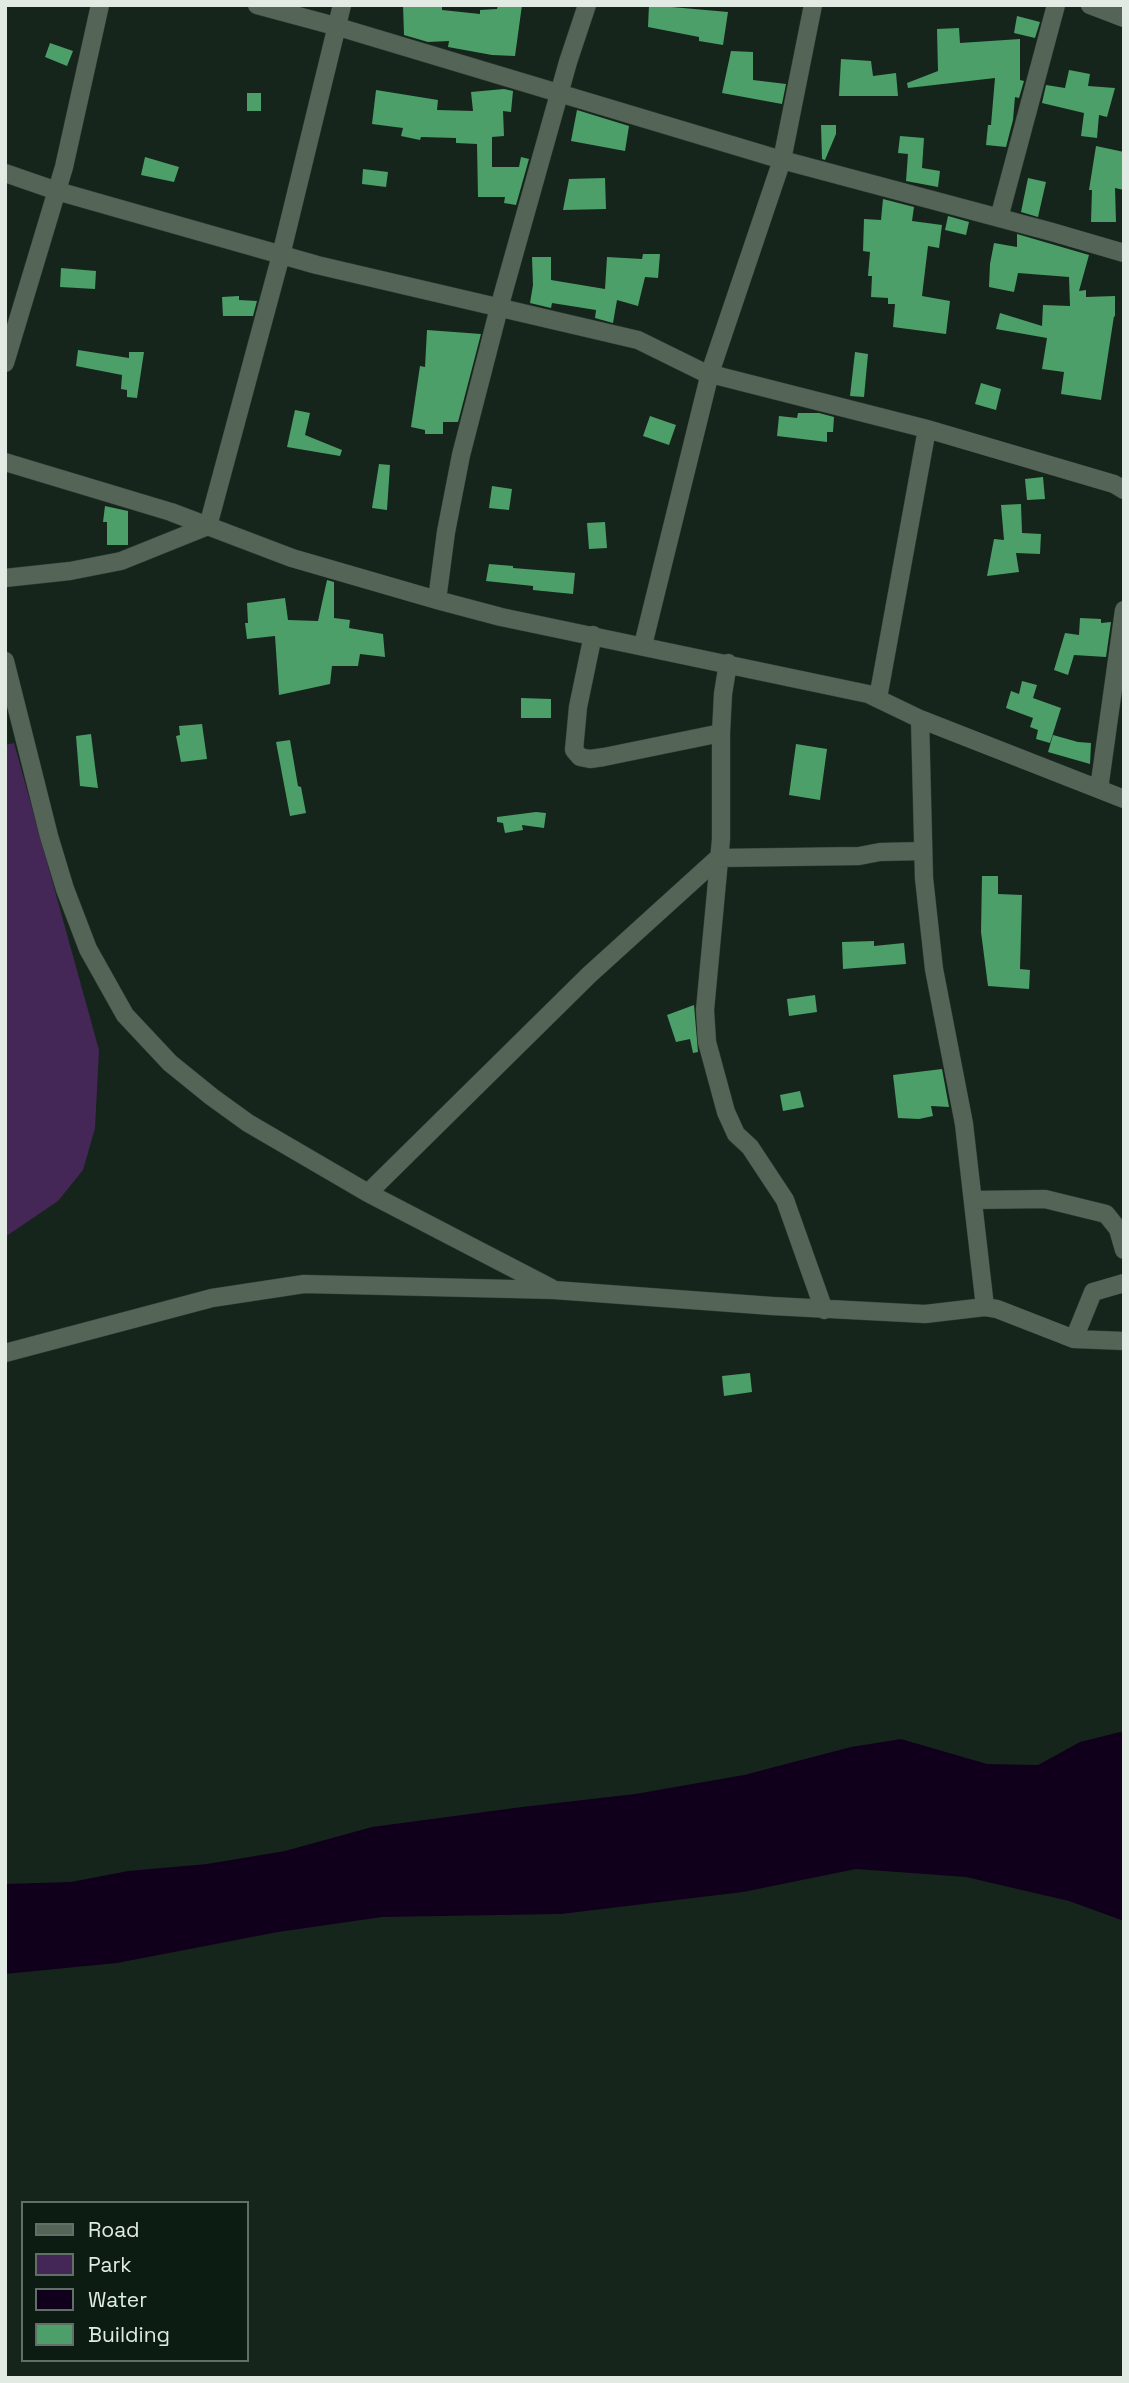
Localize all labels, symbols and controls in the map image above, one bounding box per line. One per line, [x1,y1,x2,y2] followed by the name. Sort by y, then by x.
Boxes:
[21,2201,248,2362] legend
[88,2216,140,2243] text: Road
[88,2251,132,2278] text: Park
[88,2286,147,2313] text: Water
[88,2321,170,2348] text: Building

